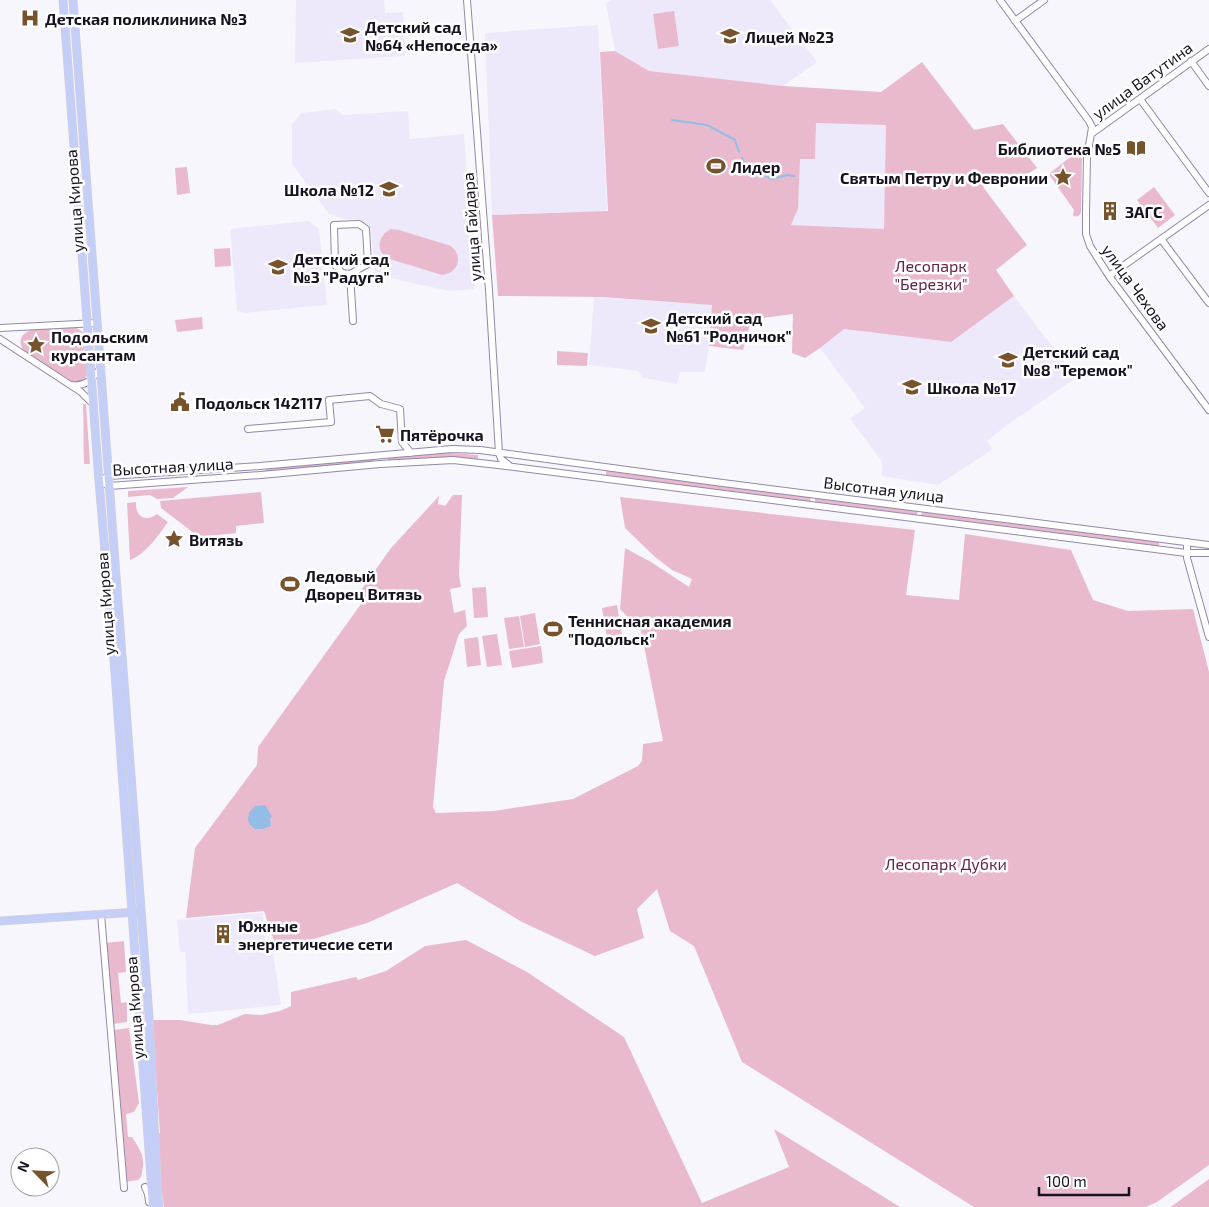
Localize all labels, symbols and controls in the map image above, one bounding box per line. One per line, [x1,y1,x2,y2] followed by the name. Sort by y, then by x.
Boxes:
[19,7,41,29] hospital icon: Детская поликлиника №3
[45,9,247,28] place label: Детская поликлиника №3
[365,17,498,54] place label: Детский сад №64 «Непоседа»
[339,24,361,46] school or university icon: Детский сад №64 «Непоседа»
[719,25,741,47] school or university icon: Лицей №23
[745,27,834,46] place label: Лицей №23
[1088,37,1196,123] street label: улица Ватутина
[1125,137,1147,159] library icon: Библиотека №5
[998,139,1121,158] place label: Библиотека №5
[61,149,88,253] street label: улица Кирова
[705,155,727,177] sports icon: Лидер
[731,157,780,176] place label: Лидер
[1052,166,1074,188] place icon: Святым Петру и Февронии
[840,168,1048,187] place label: Святым Петру и Февронии
[458,172,485,282] street label: улица Гайдара
[378,178,400,200] school or university icon: Школа №12
[284,180,374,199] place label: Школа №12
[1099,200,1121,222] building icon: ЗАГС
[1125,202,1162,221] place label: ЗАГС
[1098,240,1174,334] street label: улица Чехова
[293,249,389,286] place label: Детский сад №3 "Радуга"
[267,256,289,278] school or university icon: Детский сад №3 "Радуга"
[894,256,968,293] park label: Лесопарк "Березки"
[666,308,792,345] place label: Детский сад №61 "Родничок"
[640,315,662,337] school or university icon: Детский сад №61 "Родничок"
[51,327,148,364] place label: Подольским курсантам
[25,334,47,356] place icon: Подольским курсантам
[1023,342,1133,379] place label: Детский сад №8 "Теремок"
[997,349,1019,371] school or university icon: Детский сад №8 "Теремок"
[901,376,923,398] school or university icon: Школа №17
[927,378,1017,397] place label: Школа №17
[169,391,191,413] public building icon: Подольск 142117
[195,393,323,412] place label: Подольск 142117
[374,423,396,445] supermarket icon: Пятёрочка
[400,425,484,444] place label: Пятёрочка
[112,453,234,480] street label: Высотная улица
[823,472,945,507] street label: Высотная улица
[163,528,185,550] place icon: Витязь
[189,530,244,549] place label: Витязь
[92,552,119,656] street label: улица Кирова
[305,566,422,603] place label: Ледовый Дворец Витязь
[279,573,301,595] sports icon: Ледовый Дворец Витязь
[568,611,732,648] place label: Теннисная академия "Подольск"
[542,618,564,640] sports icon: Теннисная академия "Подольск"
[885,854,1007,874] park label: Лесопарк Дубки
[238,916,393,953] place label: Южные энергетичесие сети
[212,923,234,945] building icon: Южные энергетичесие сети
[121,956,148,1060] street label: улица Кирова
[10,1147,60,1197] north arrow
[13,1158,32,1175] text: N
[1039,1164,1129,1196] scale bar
[1046,1172,1087,1190] text: 100 m

